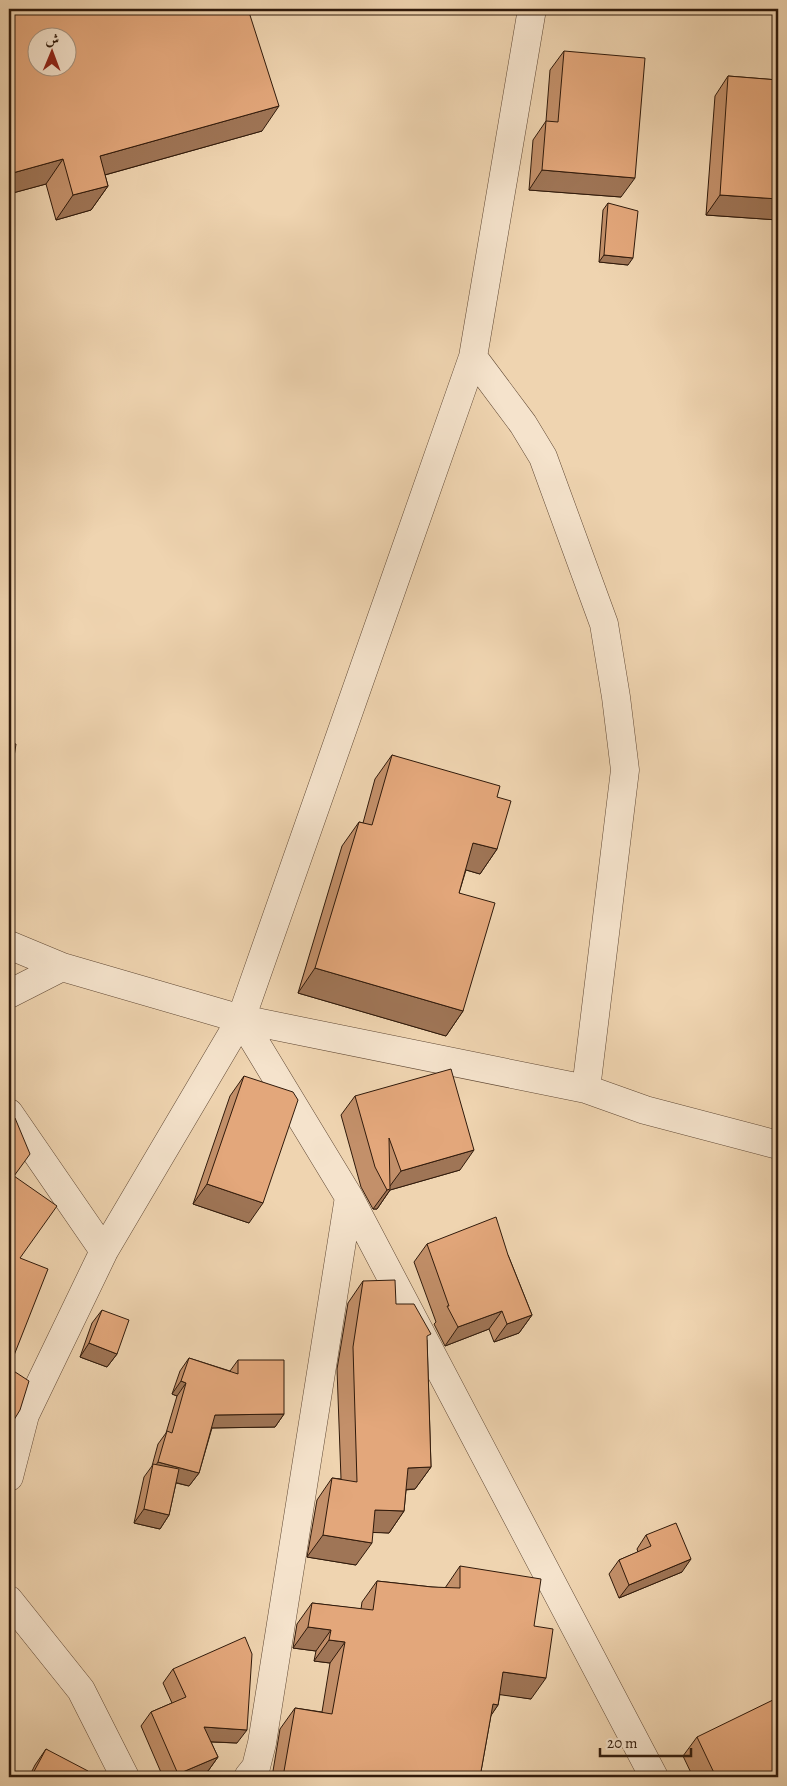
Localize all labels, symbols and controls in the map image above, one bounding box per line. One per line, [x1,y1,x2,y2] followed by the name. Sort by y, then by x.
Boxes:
[28,28,78,78] north arrow
[45,30,59,49] text: ش
[600,1726,691,1758] scale bar
[607,1733,638,1753] text: 20 m

